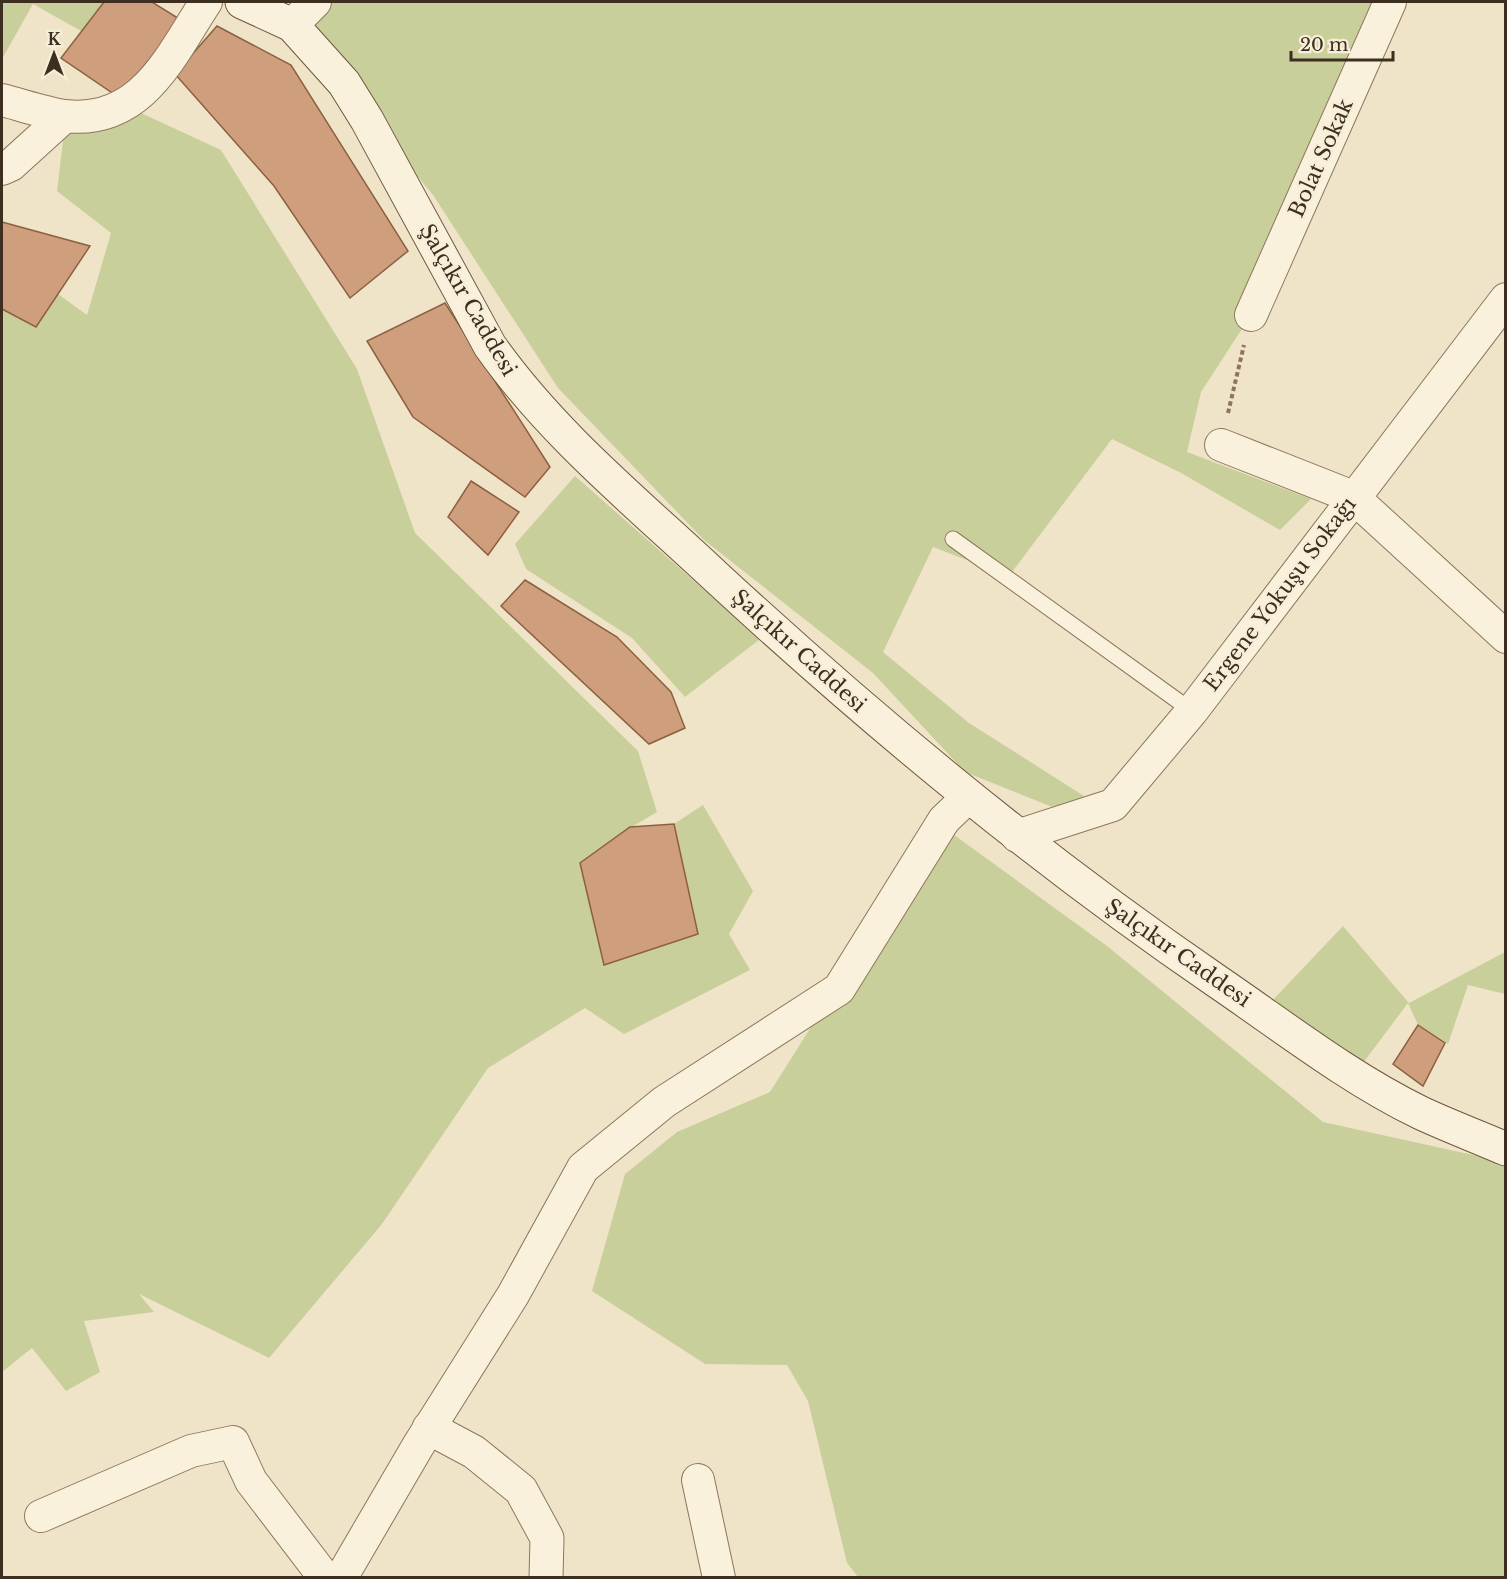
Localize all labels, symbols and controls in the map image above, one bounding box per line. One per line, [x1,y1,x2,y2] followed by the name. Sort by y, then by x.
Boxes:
[24,24,84,84] north arrow
[1291,24,1393,62] scale bar
[47,29,61,49] text: K
[1300,34,1348,56] text: 20 m
[1283,95,1359,221] street label: Bolat Sokak
[414,219,522,381] street label: Şalçıkır Caddesi
[1198,492,1362,696] street label: Ergene Yokuşu Sokağı
[727,584,871,718] street label: Şalçıkır Caddesi
[1100,893,1256,1013] street label: Şalçıkır Caddesi

